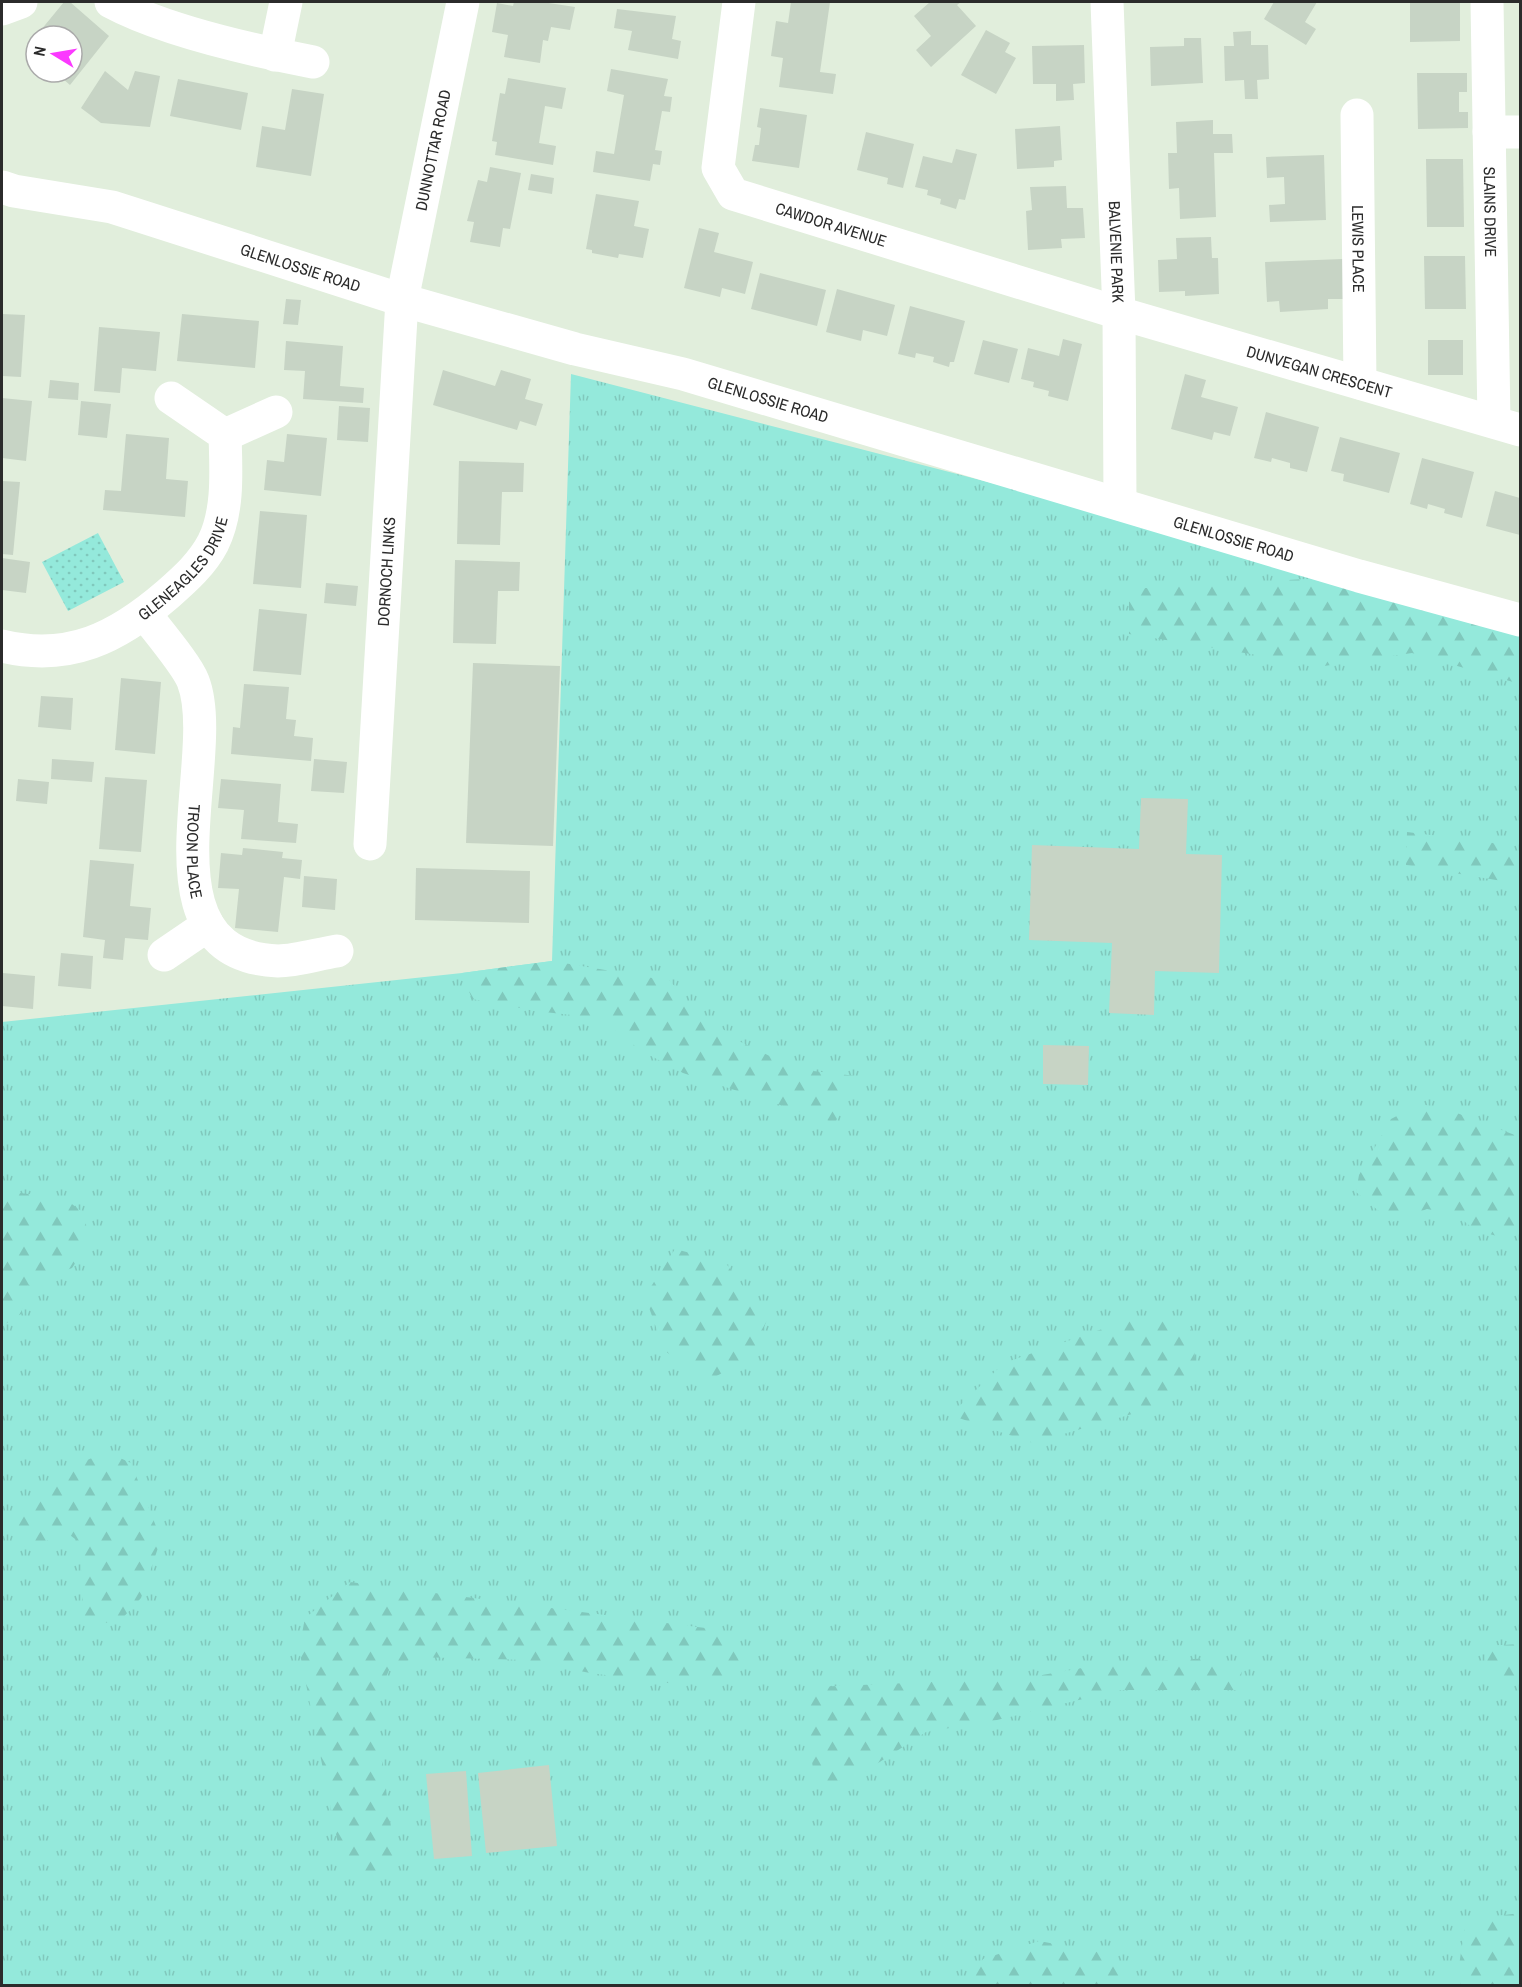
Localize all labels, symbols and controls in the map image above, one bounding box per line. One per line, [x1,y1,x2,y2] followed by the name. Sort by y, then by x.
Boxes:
[24,24,84,84] north arrow
[28,44,51,58] text: N
[410,88,456,213] street label: DUNNOTTAR ROAD
[1479,167,1502,257] street label: SLAINS DRIVE
[773,197,889,252] street label: CAWDOR AVENUE
[1104,201,1130,303] street label: BALVENIE PARK
[1347,205,1370,293] street label: LEWIS PLACE
[238,238,363,297] street label: GLENLOSSIE ROAD
[1244,340,1395,403] street label: DUNVEGAN CRESCENT
[705,371,831,428] street label: GLENLOSSIE ROAD
[1171,510,1297,567] street label: GLENLOSSIE ROAD
[133,514,233,625] street label: GLENEAGLES DRIVE
[372,516,400,627] street label: DORNOCH LINKS
[182,804,208,901] street label: TROON PLACE

